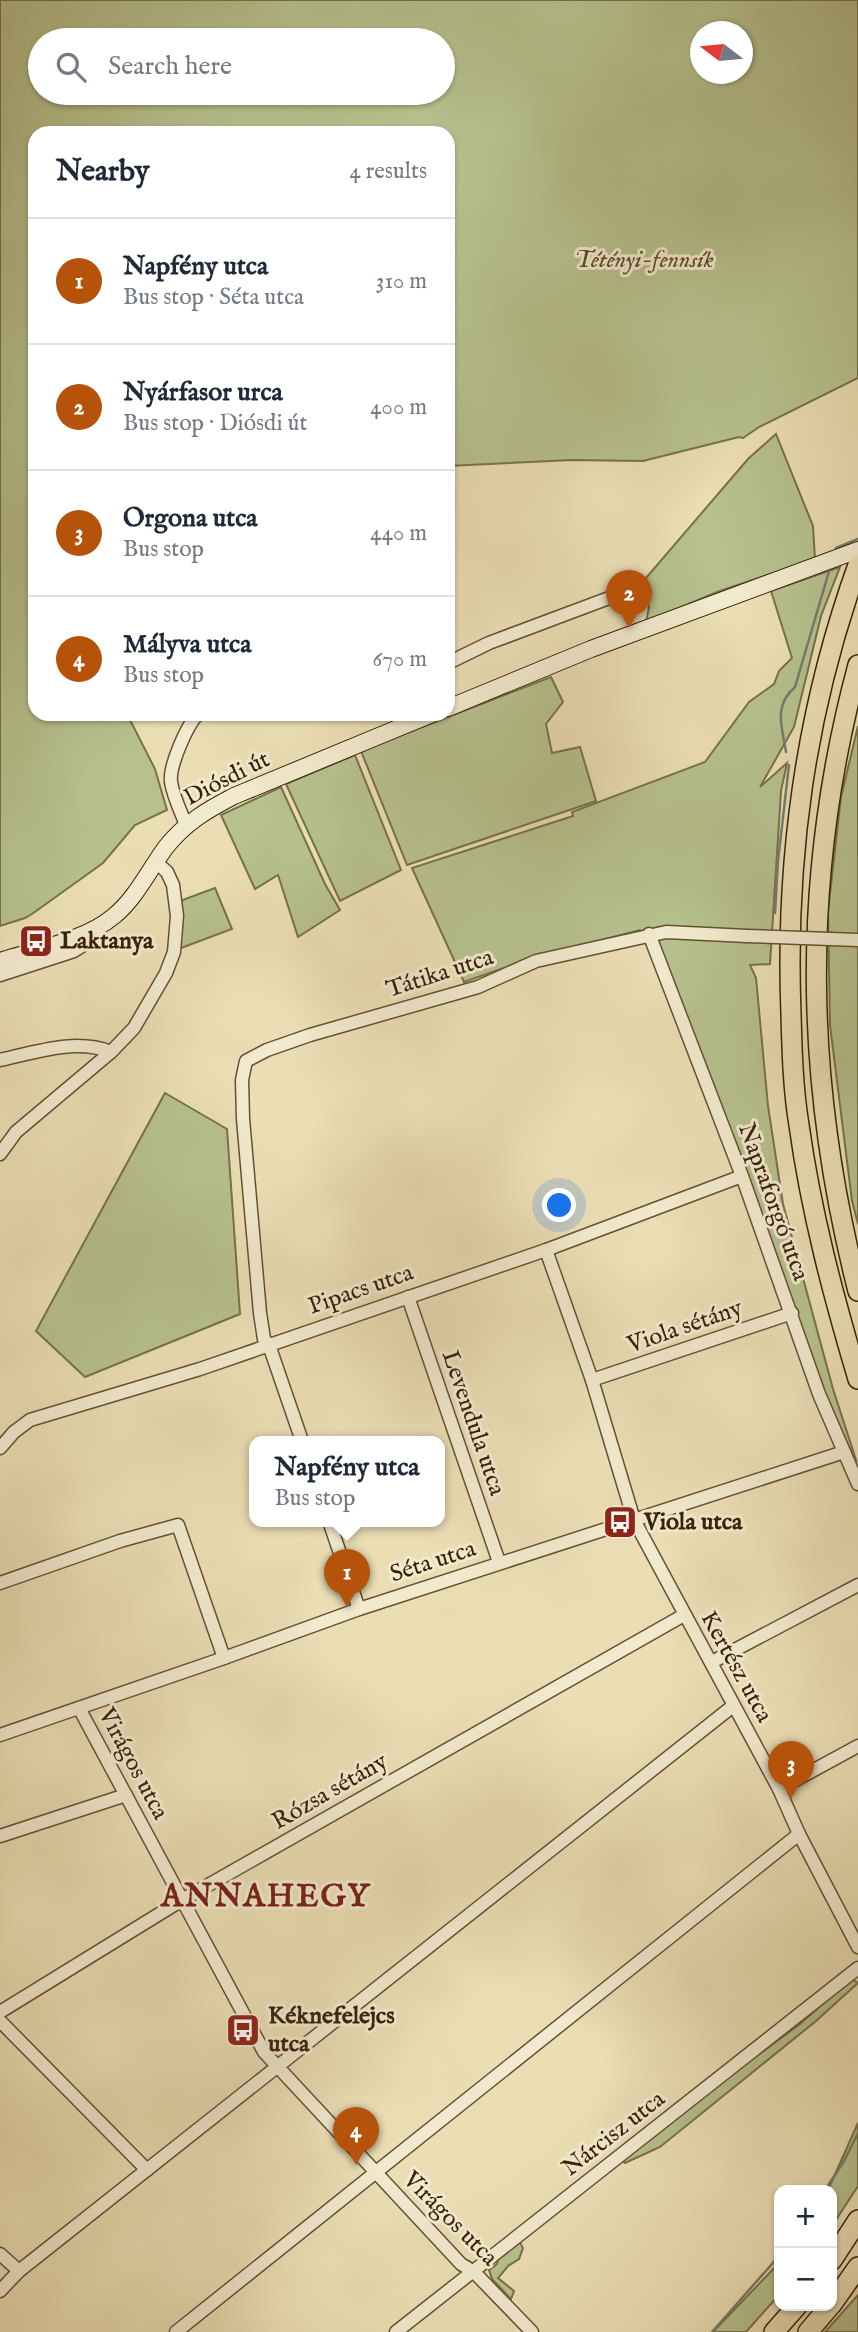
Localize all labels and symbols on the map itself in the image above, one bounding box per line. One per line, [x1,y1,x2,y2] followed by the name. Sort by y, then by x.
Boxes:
[690,21,753,84] north arrow
[574,245,714,276] park label: Tétényi-fennsík
[606,570,652,628] pin: 2
[179,744,275,814] street label: Diósdi út
[17,922,55,960] bus stop icon: Laktanya
[60,926,154,957] place label: Laktanya
[383,942,498,1006] street label: Tátika utca
[730,1119,816,1286] street label: Napraforgó utca
[542,1188,576,1222] your location
[304,1257,418,1322] street label: Pipacs utca
[623,1293,747,1361] street label: Viola sétány
[434,1346,513,1500] street label: Levendula utca
[601,1503,639,1541] bus stop icon: Viola utca
[643,1507,743,1538] place label: Viola utca
[386,1533,480,1590] street label: Séta utca
[324,1549,370,1607] pin: 1
[693,1606,780,1729] street label: Kertész utca
[90,1702,176,1826] street label: Virágos utca
[768,1741,814,1799] pin: 3
[267,1746,394,1838] street label: Rózsa sétány
[159,1877,371,1918] district label: ANNAHEGY
[268,2001,395,2060] place label: Kéknefelejcs utca
[224,2011,262,2049] bus stop icon: Kéknefelejcs utca
[556,2084,672,2184] street label: Nárcisz utca
[333,2107,379,2165] pin: 4
[395,2164,505,2274] street label: Virágos utca

